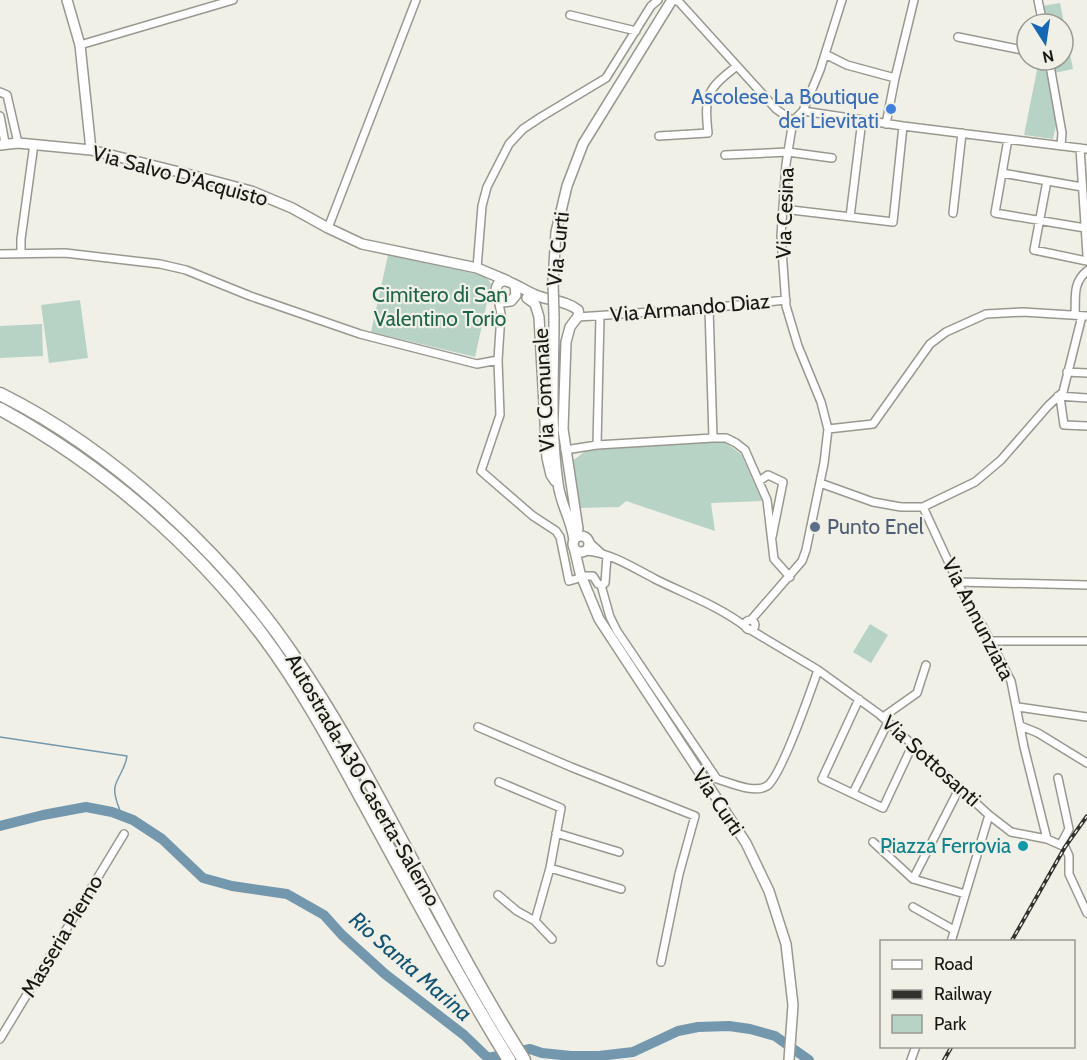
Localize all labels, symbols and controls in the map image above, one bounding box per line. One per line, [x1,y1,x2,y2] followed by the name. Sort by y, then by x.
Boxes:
[1015,12,1075,72] north arrow
[1041,46,1056,67] text: N
[691,84,879,133] place label: Ascolese La Boutique dei Lievitati
[884,102,898,116] marker: Ascolese La Boutique dei Lievitati
[89,140,271,211] street label: Via Salvo D'Acquisto
[770,167,799,259] street label: Via Cesina
[541,210,574,287] street label: Via Curti
[372,282,508,331] park label: Cimitero di San Valentino Torio
[609,288,771,327] street label: Via Armando Diaz
[528,327,559,453] street label: Via Comunale
[827,514,924,539] place label: Punto Enel
[808,520,822,534] marker: Punto Enel
[937,554,1020,684] street label: Via Annunziata
[281,649,446,910] street label: Autostrada A30 Caserta-Salerno
[877,710,986,811] street label: Via Sottosanti
[687,764,750,840] street label: Via Curti
[880,833,1011,858] place label: Piazza Ferrovia
[1016,839,1030,853] marker: Piazza Ferrovia
[15,870,108,1001] street label: Masseria Pierno
[344,906,478,1027] water label: Rio Santa Marina
[880,940,1075,1048] legend
[934,953,973,975] text: Road
[934,983,992,1005] text: Railway
[934,1013,967,1035] text: Park

